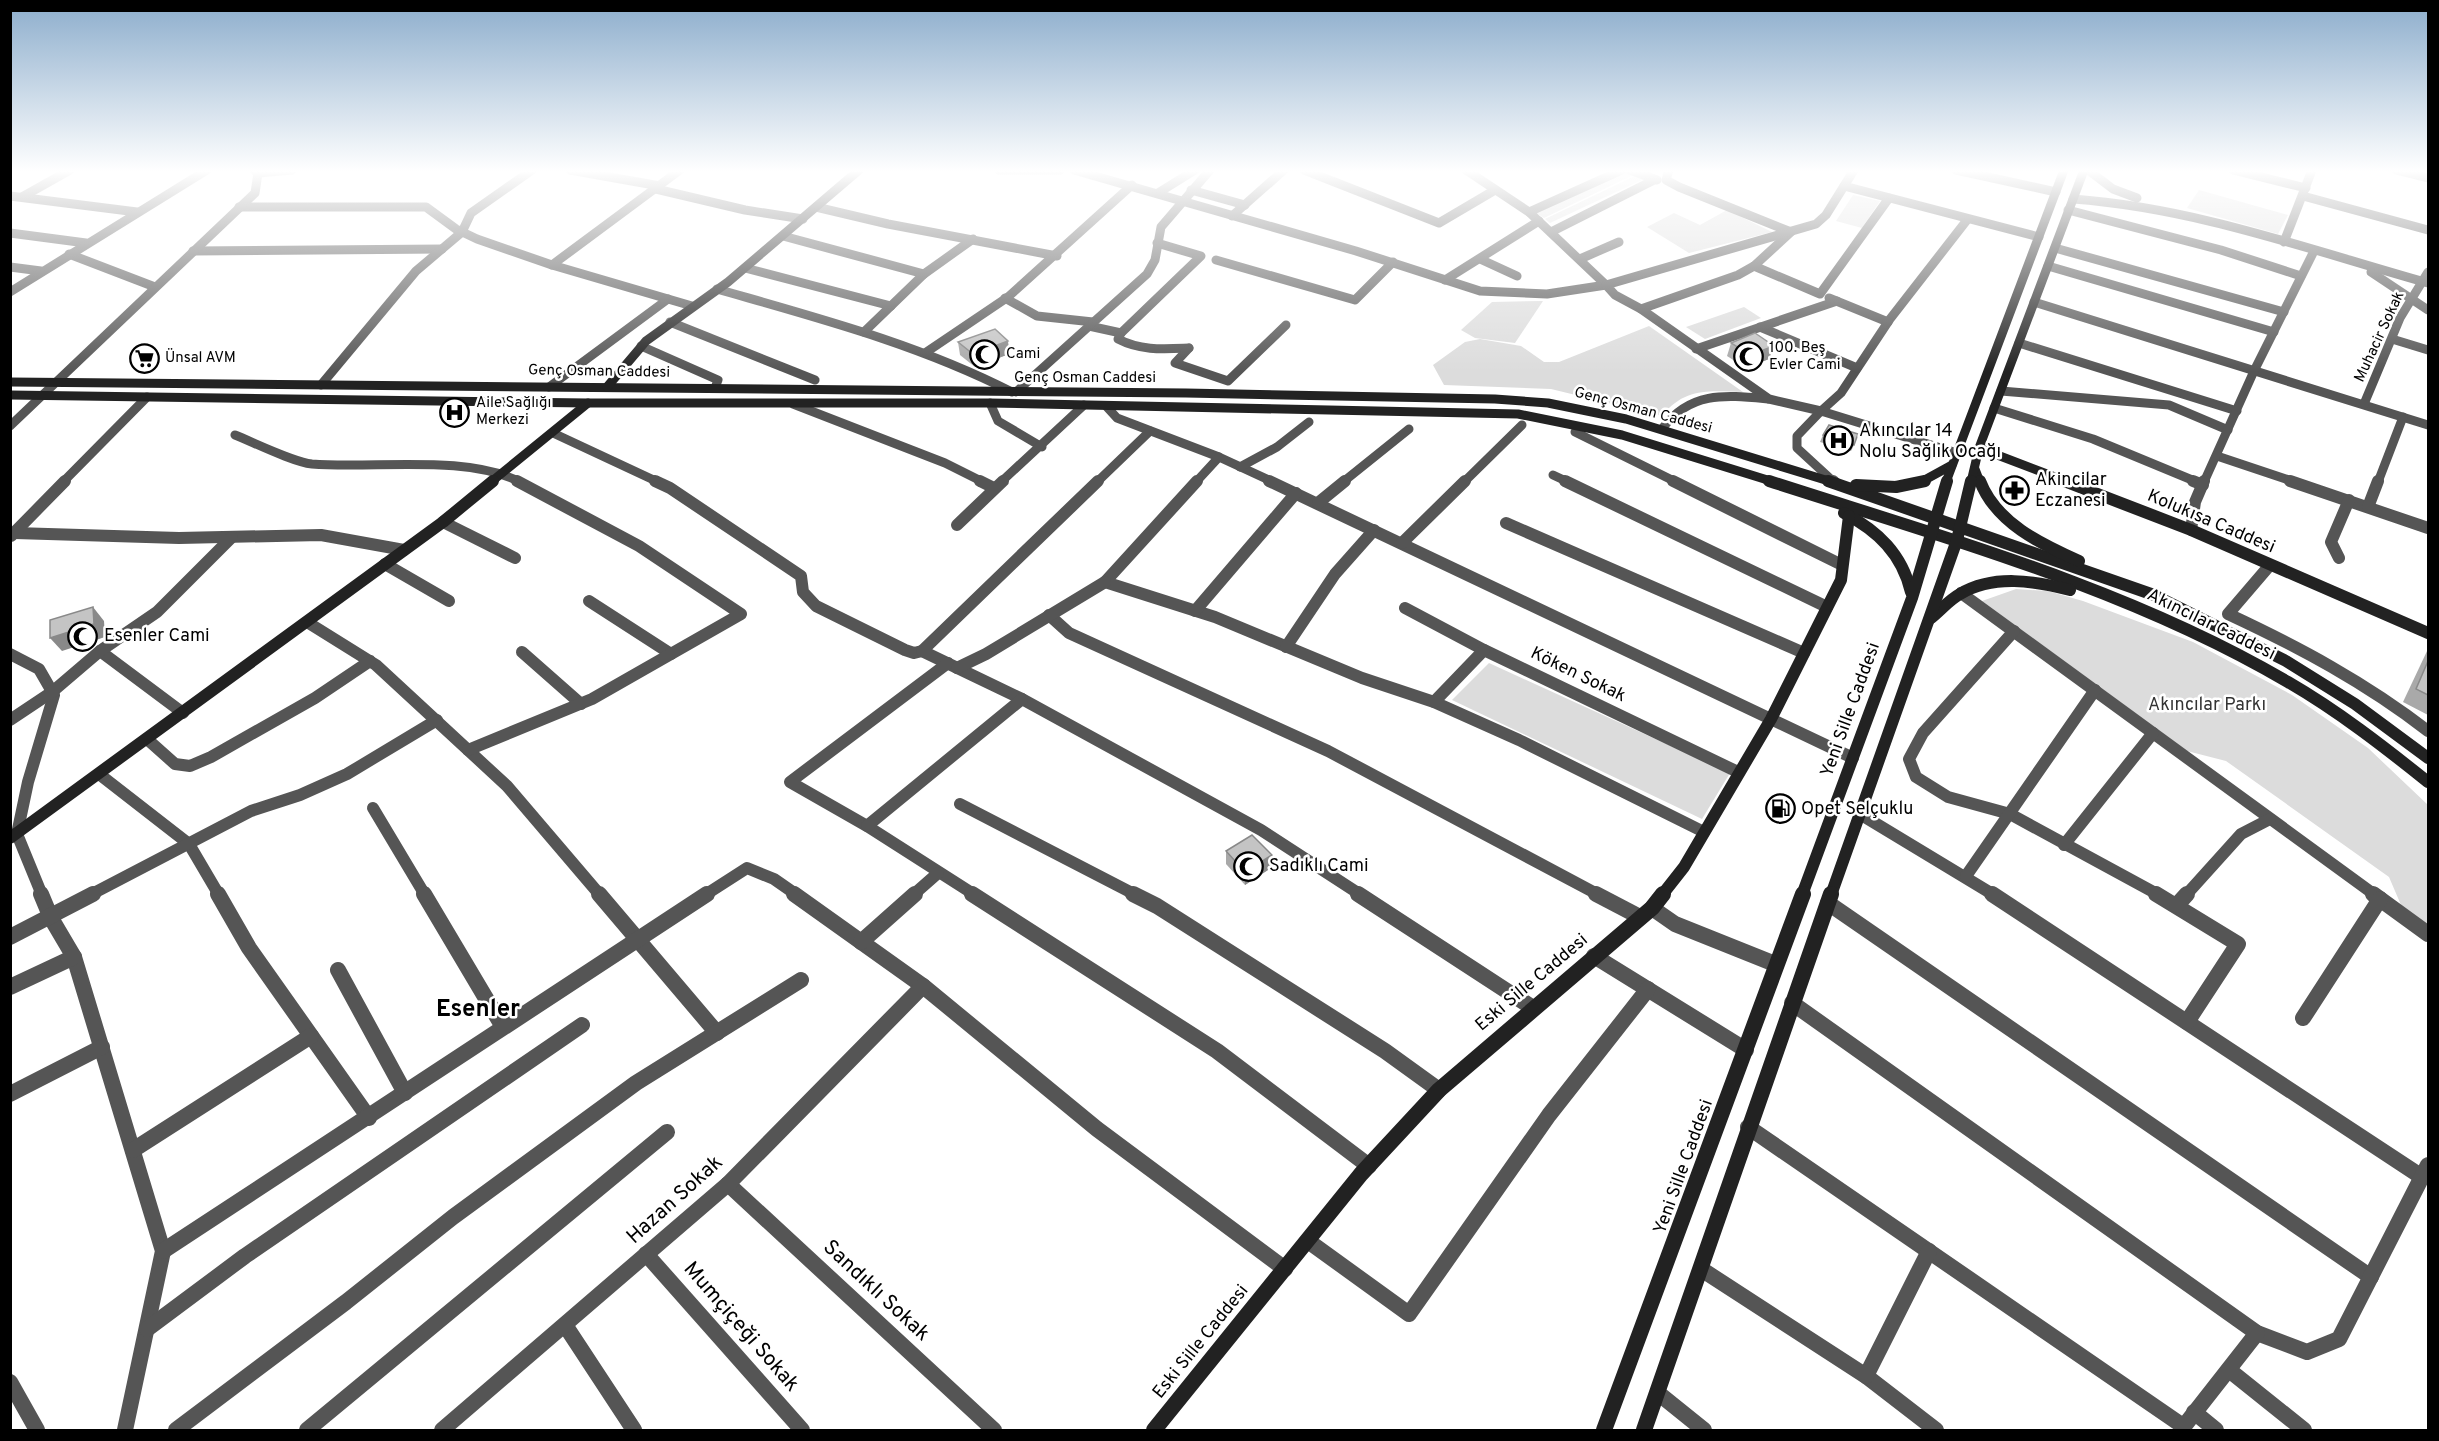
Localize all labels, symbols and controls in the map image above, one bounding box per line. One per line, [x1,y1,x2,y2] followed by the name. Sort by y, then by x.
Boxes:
[2351,288,2409,386] street label: Muhacir Sokak
[969,338,1001,370] mosque icon: Cami
[1769,339,1841,375] place label: 100. Beş Evler Cami
[1732,341,1764,373] mosque icon: 100. Beş Evler Cami
[128,342,160,374] supermarket icon: Ünsal AVM
[1006,345,1040,364] place label: Cami
[165,348,236,368] place label: Ünsal AVM
[528,361,670,383] street label: Genç Osman Caddesi
[1014,369,1156,388] street label: Genç Osman Caddesi
[1572,383,1714,439] street label: Genç Osman Caddesi
[476,394,551,430] place label: Aile Sağlığı Merkezi
[439,396,471,428] hospital icon: Aile Sağlığı Merkezi
[1859,420,2001,464] place label: Akıncılar 14 Nolu Sağlık Ocağı
[1822,425,1854,457] hospital icon: Akıncılar 14 Nolu Sağlık Ocağı
[2035,469,2107,513] place label: Akincilar Eczanesi
[1998,474,2030,506] pharmacy icon: Akincilar Eczanesi
[2144,485,2278,559] street label: Kolukısa Caddesi
[2143,584,2279,666] street label: Akıncılar Caddesi
[67,620,99,652] mosque icon: Esenler Cami
[104,625,210,648] place label: Esenler Cami
[1816,640,1886,780] street label: Yeni Sille Caddesi
[1527,642,1629,708] street label: Köken Sokak
[2148,694,2266,717] park label: Akıncılar Parkı
[1764,793,1796,825] fuel station icon: Opet Selçuklu
[1801,798,1913,821] place label: Opet Selçuklu
[1232,850,1264,882] mosque icon: Sadıklı Cami
[1269,855,1368,878] place label: Sadıklı Cami
[1471,929,1593,1037] street label: Eski Sille Caddesi
[436,995,520,1025] district label: Esenler
[1649,1097,1719,1237] street label: Yeni Sille Caddesi
[621,1150,729,1250] street label: Hazan Sokak
[817,1234,935,1348] street label: Sandıklı Sokak
[677,1256,805,1398] street label: Mumçiçeği Sokak
[1148,1280,1254,1404] street label: Eski Sille Caddesi

